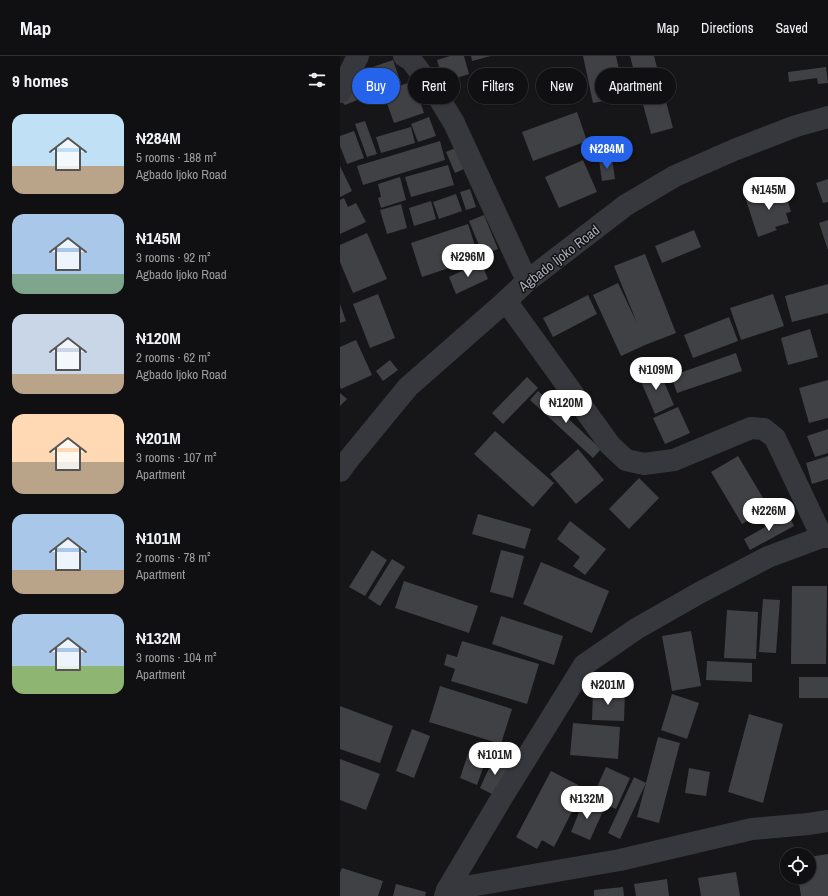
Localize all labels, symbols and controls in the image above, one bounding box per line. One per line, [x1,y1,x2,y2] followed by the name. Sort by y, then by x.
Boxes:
[20,15,51,41] text: Map
[657,19,679,37] text: Map
[701,19,753,37] text: Directions
[775,19,808,37] text: Saved
[352,68,400,104] chip: Buy
[408,68,460,104] chip: Rent
[468,68,528,104] chip: Filters
[536,68,587,104] chip: New
[595,68,676,104] chip: Apartment
[12,69,69,92] text: 9 homes
[306,69,328,91] icon: filters
[136,126,181,149] text: ₦284M
[44,130,92,178] icon: home
[579,136,635,170] pin: ₦284M
[590,140,624,157] text: ₦284M
[136,149,217,166] text: 5 rooms · 188 m²
[136,166,227,183] text: Agbado Ijoko Road
[741,177,797,211] pin: ₦145M
[752,181,786,198] text: ₦145M
[514,221,603,296] street label: Agbado Ijoko Road
[136,226,181,249] text: ₦145M
[44,230,92,278] icon: home
[440,244,496,278] pin: ₦296M
[451,248,485,265] text: ₦296M
[136,249,211,266] text: 3 rooms · 92 m²
[136,266,227,283] text: Agbado Ijoko Road
[136,326,181,349] text: ₦120M
[44,330,92,378] icon: home
[136,349,211,366] text: 2 rooms · 62 m²
[628,357,684,391] pin: ₦109M
[639,361,673,378] text: ₦109M
[136,366,227,383] text: Agbado Ijoko Road
[538,390,594,424] pin: ₦120M
[549,394,583,411] text: ₦120M
[136,426,181,449] text: ₦201M
[44,430,92,478] icon: home
[136,449,217,466] text: 3 rooms · 107 m²
[136,466,185,483] text: Apartment
[741,498,797,532] pin: ₦226M
[752,502,786,519] text: ₦226M
[136,526,181,549] text: ₦101M
[44,530,92,578] icon: home
[136,549,211,566] text: 2 rooms · 78 m²
[136,566,185,583] text: Apartment
[136,626,181,649] text: ₦132M
[44,630,92,678] icon: home
[136,649,217,666] text: 3 rooms · 104 m²
[136,666,185,683] text: Apartment
[580,672,636,706] pin: ₦201M
[591,676,625,693] text: ₦201M
[467,742,523,776] pin: ₦101M
[478,746,512,763] text: ₦101M
[559,786,615,820] pin: ₦132M
[570,790,604,807] text: ₦132M
[780,848,816,884] map controls
[780,848,816,884] button: locate

